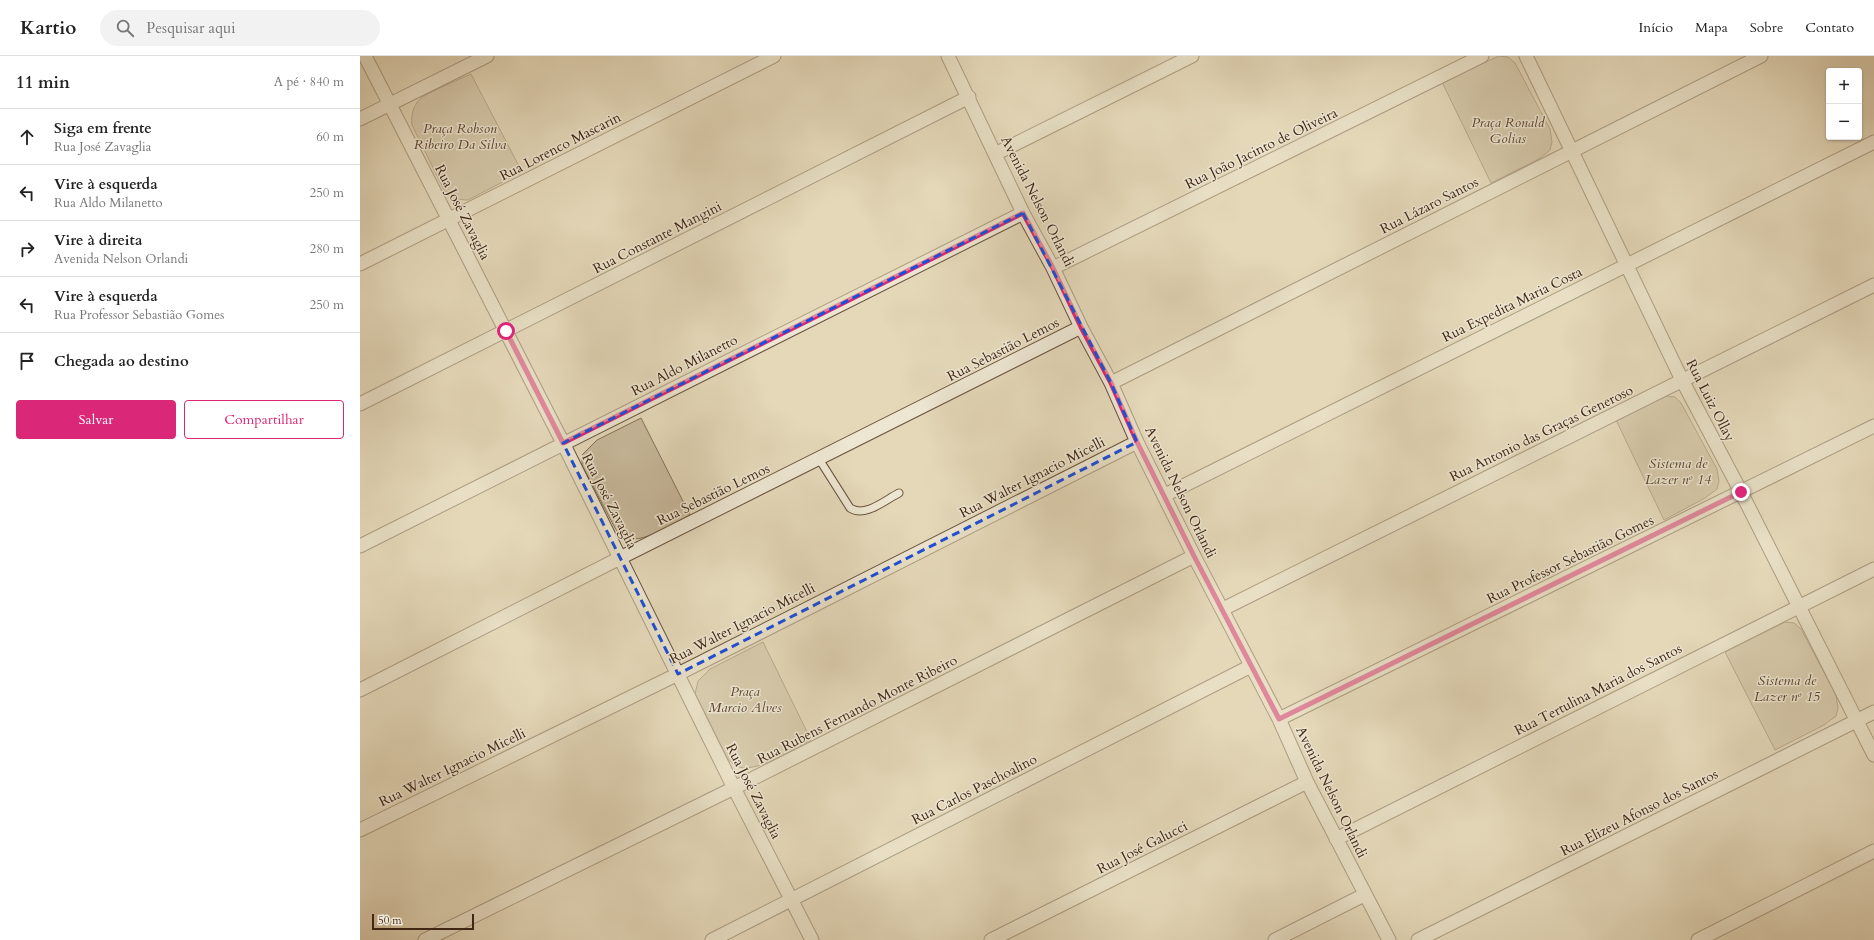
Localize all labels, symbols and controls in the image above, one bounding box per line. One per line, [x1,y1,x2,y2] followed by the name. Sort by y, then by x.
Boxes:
[100,10,380,46] search box
[20,15,76,41] text: Kartio
[114,17,136,39] icon: search
[146,18,235,38] text: Pesquisar aqui
[1638,18,1673,37] text: Início
[1695,18,1728,37] text: Mapa
[1750,18,1783,37] text: Sobre
[1805,18,1854,37] text: Contato
[1826,68,1862,140] map controls
[1826,68,1862,104] button: +
[16,71,70,94] text: 11 min
[274,73,344,91] text: A pé · 840 m
[1182,103,1341,194] street label: Rua João Jacinto de Oliveira
[1826,104,1862,140] button: −
[496,108,624,185] street label: Rua Lorenco Mascarin
[1471,113,1546,148] park label: Praça Ronald Golias
[54,118,152,138] text: Siga em frente
[414,119,506,154] park label: Praça Robson Ribeiro Da Silva
[16,126,38,148] icon: ahead
[316,128,344,146] text: 60 m
[996,133,1079,270] street label: Avenida Nelson Orlandi
[54,138,151,156] text: Rua José Zavaglia
[430,161,495,263] street label: Rua José Zavaglia
[1377,172,1482,238] street label: Rua Lázaro Santos
[54,174,158,194] text: Vire à esquerda
[16,182,38,204] icon: left
[310,184,344,202] text: 250 m
[54,194,163,212] text: Rua Aldo Milanetto
[590,197,725,278] street label: Rua Constante Mangini
[54,230,142,250] text: Vire à direita
[16,238,38,260] icon: right
[310,240,344,258] text: 280 m
[54,250,188,268] text: Avenida Nelson Orlandi
[1439,262,1585,347] street label: Rua Expedita Maria Costa
[54,286,158,306] text: Vire à esquerda
[16,294,38,316] icon: left
[310,296,344,314] text: 250 m
[54,306,224,324] text: Rua Professor Sebastião Gomes
[944,313,1063,386] street label: Rua Sebastião Lemos
[497,322,515,340] route start
[628,330,741,400] street label: Rua Aldo Milanetto
[16,350,38,372] icon: arrive
[54,351,189,371] text: Chegada ao destino
[1682,356,1740,445] street label: Rua Luiz Ollay
[1446,380,1637,486] street label: Rua Antonio das Graças Generoso
[16,400,176,439] button: Salvar
[184,400,344,439] button: Compartilhar
[1140,423,1221,561] street label: Avenida Nelson Orlandi
[956,432,1108,522] street label: Rua Walter Ignacio Micelli
[577,450,642,552] street label: Rua José Zavaglia
[1645,454,1712,489] park label: Sistema de Lazer nº 14
[654,459,773,530] street label: Rua Sebastião Lemos
[1732,483,1750,501] route end
[1484,511,1657,608] street label: Rua Professor Sebastião Gomes
[666,578,818,668] street label: Rua Walter Ignacio Micelli
[1511,639,1685,740] street label: Rua Tertulina Maria dos Santos
[754,650,961,768] street label: Rua Rubens Fernando Monte Ribeiro
[1754,671,1821,706] park label: Sistema de Lazer nº 15
[708,682,782,717] park label: Praça Marcio Alves
[1291,723,1372,861] street label: Avenida Nelson Orlandi
[376,724,529,811] street label: Rua Walter Ignacio Micelli
[721,740,786,842] street label: Rua José Zavaglia
[908,749,1041,829] street label: Rua Carlos Paschoalino
[1557,764,1721,860] street label: Rua Elizeu Afonso dos Santos
[1094,816,1191,878] street label: Rua José Galucci
[372,912,474,931] scale bar
[378,913,402,928] text: 50 m

